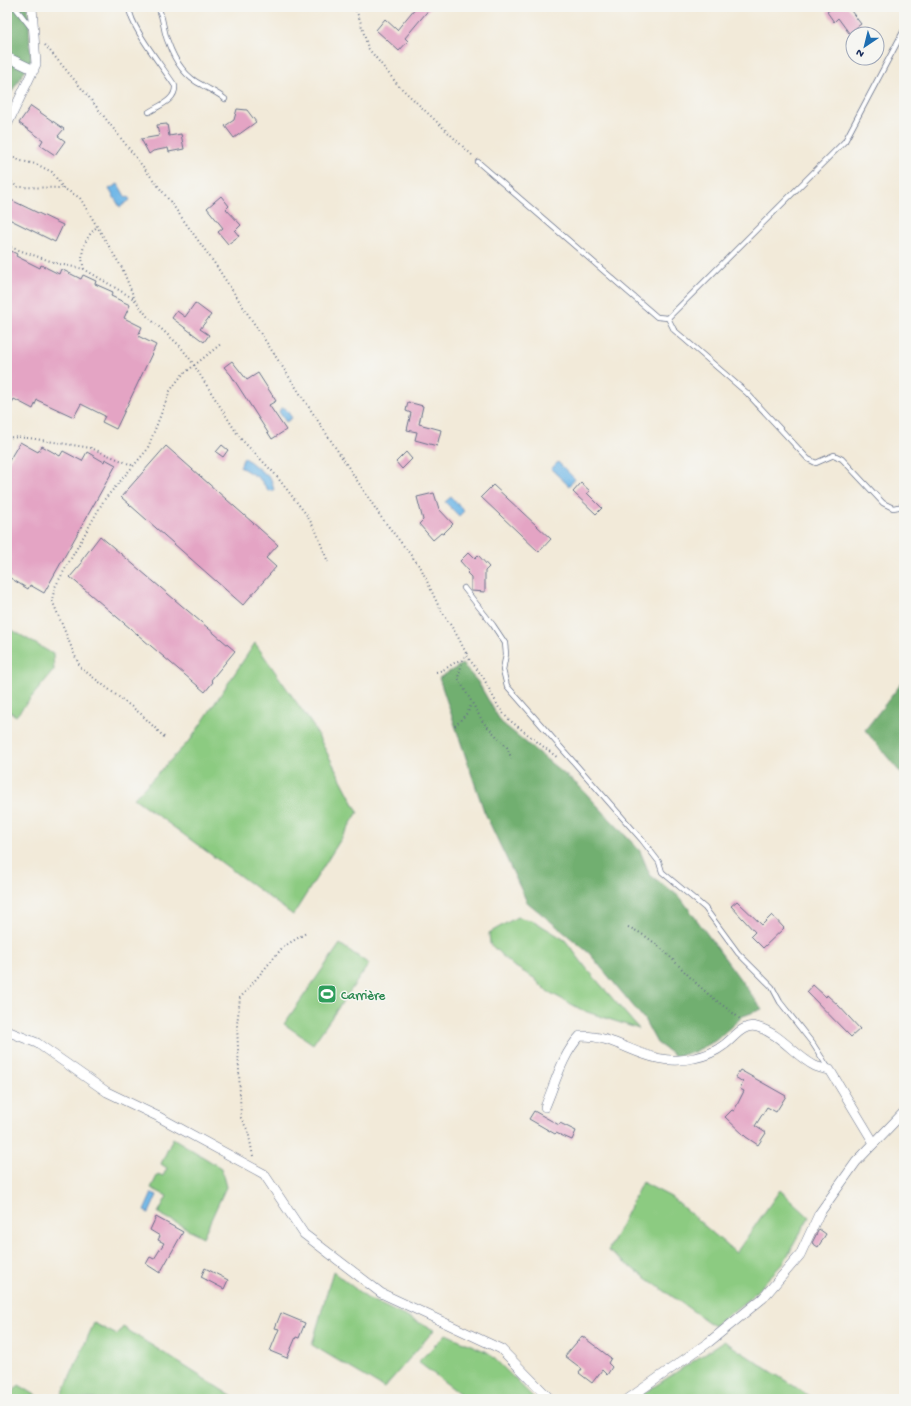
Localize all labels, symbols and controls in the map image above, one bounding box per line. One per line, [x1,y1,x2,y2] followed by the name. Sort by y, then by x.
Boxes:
[845,26,885,66] north arrow
[854,46,867,60] text: N
[316,983,338,1005] sports icon: Carrière
[341,989,386,1004] place label: Carrière

